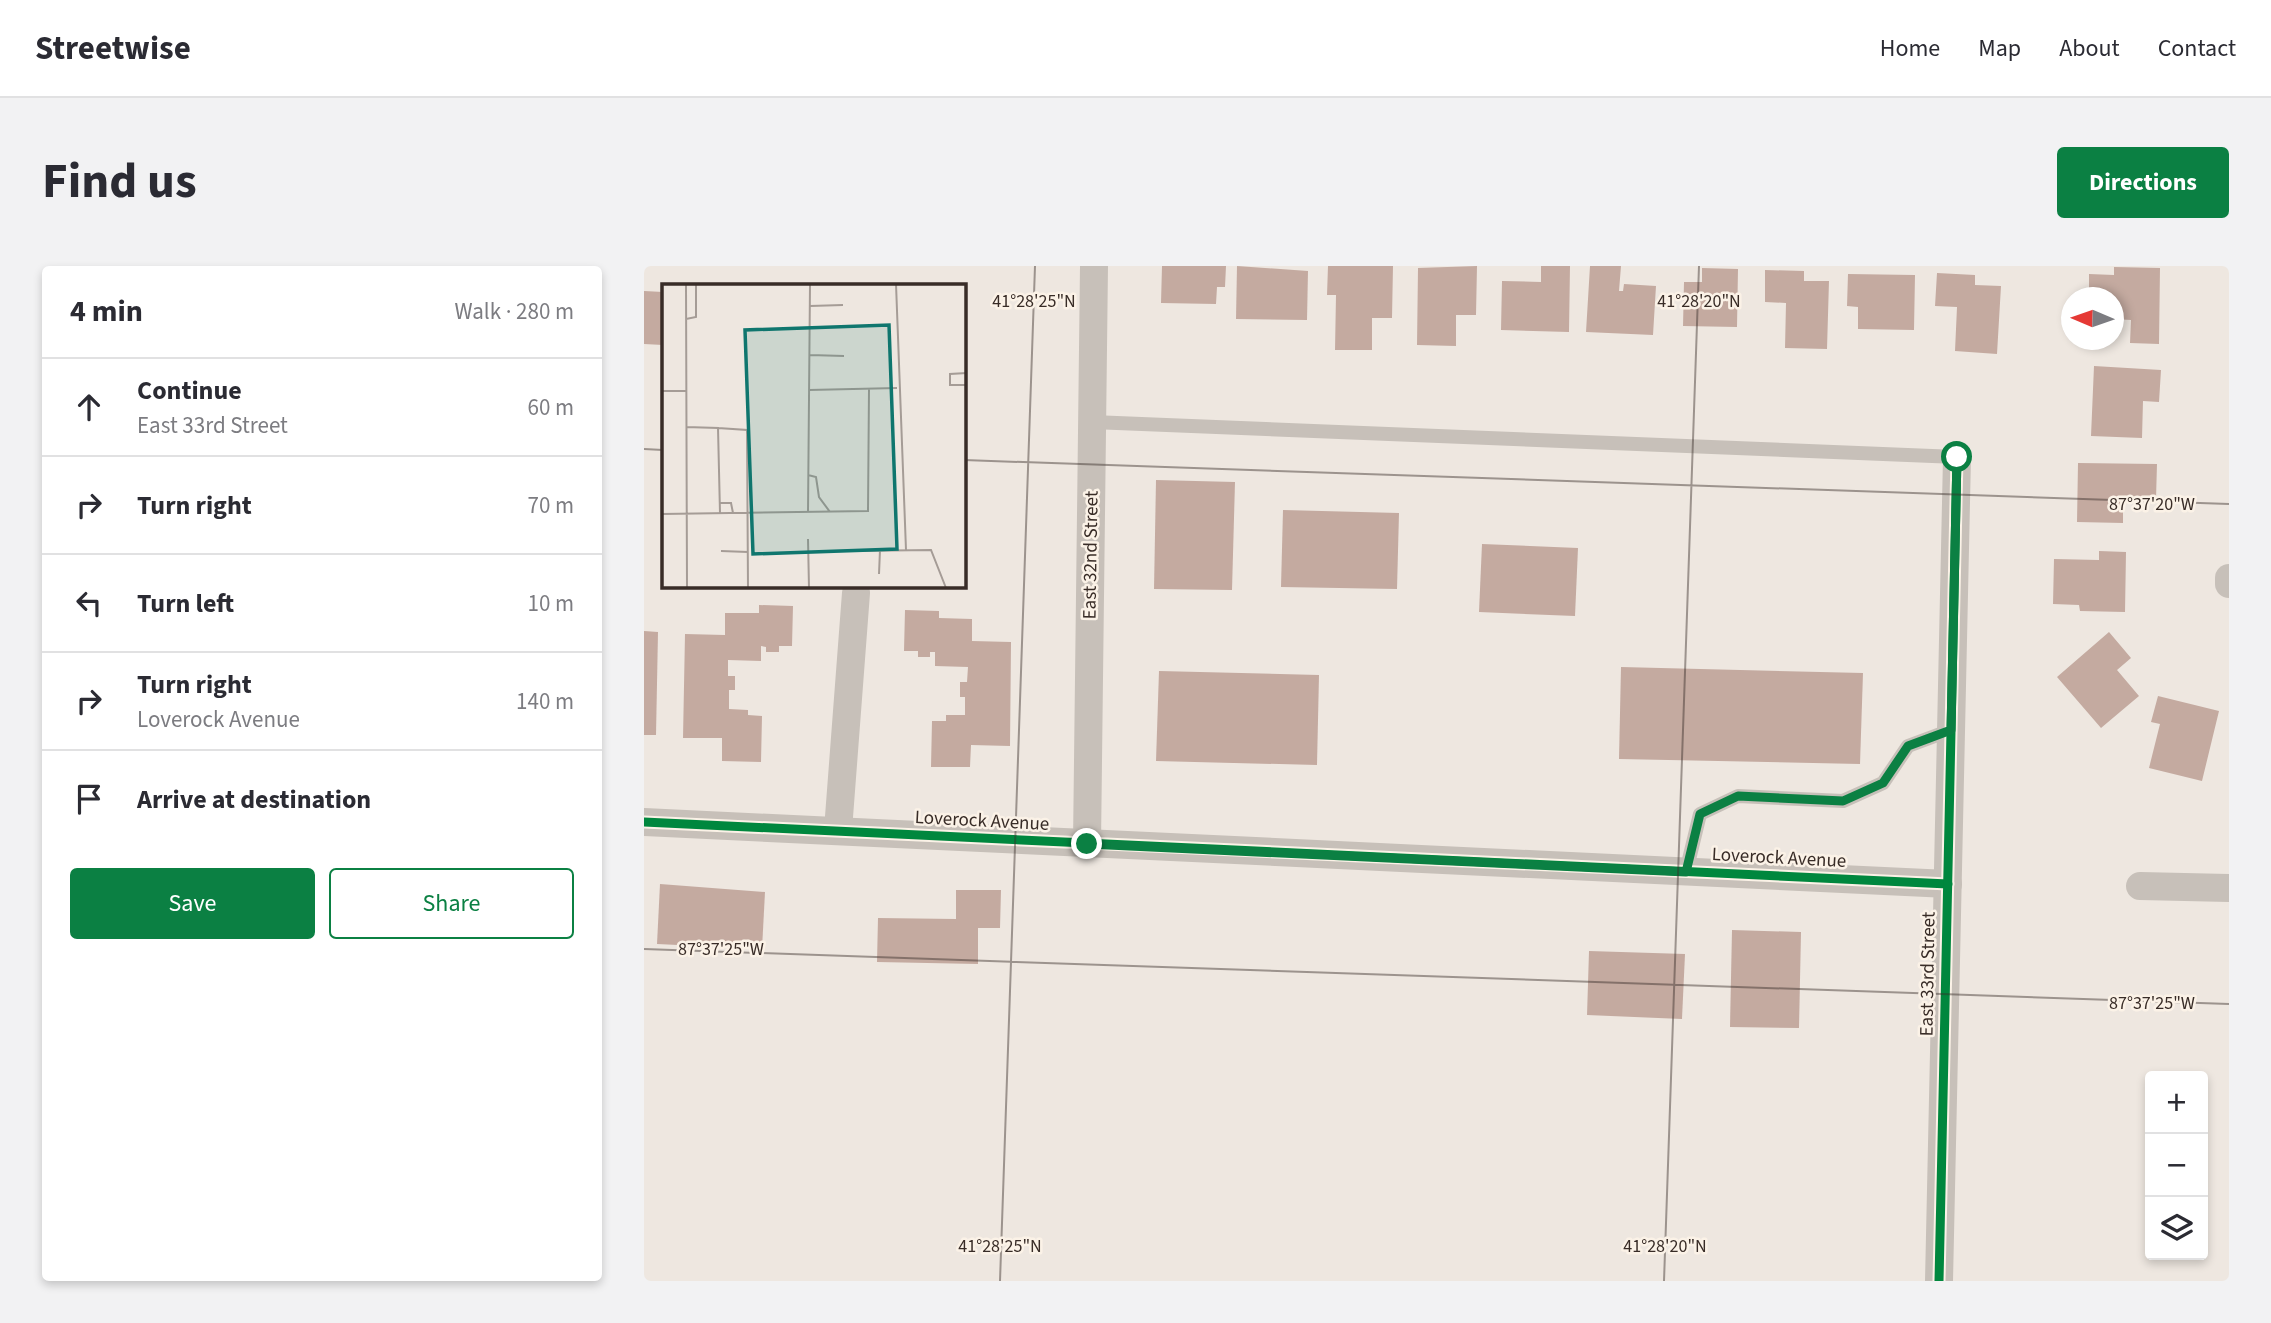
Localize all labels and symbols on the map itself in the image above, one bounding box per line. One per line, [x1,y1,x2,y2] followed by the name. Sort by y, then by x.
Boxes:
[662,284,966,588] inset map
[2061,287,2124,350] north arrow
[992,289,1076,314] text: 41°28'25"N
[1657,289,1741,314] text: 41°28'20"N
[1941,441,1972,472] route start
[1076,490,1106,620] street label: East 32nd Street
[2109,492,2195,517] text: 87°37'20"W
[914,804,1050,838] street label: Loverock Avenue
[1071,828,1102,859] route end
[1711,841,1847,875] street label: Loverock Avenue
[1913,911,1943,1037] street label: East 33rd Street
[678,937,764,962] text: 87°37'25"W
[2109,991,2195,1016] text: 87°37'25"W
[958,1234,1042,1259] text: 41°28'25"N
[1623,1234,1707,1259] text: 41°28'20"N

